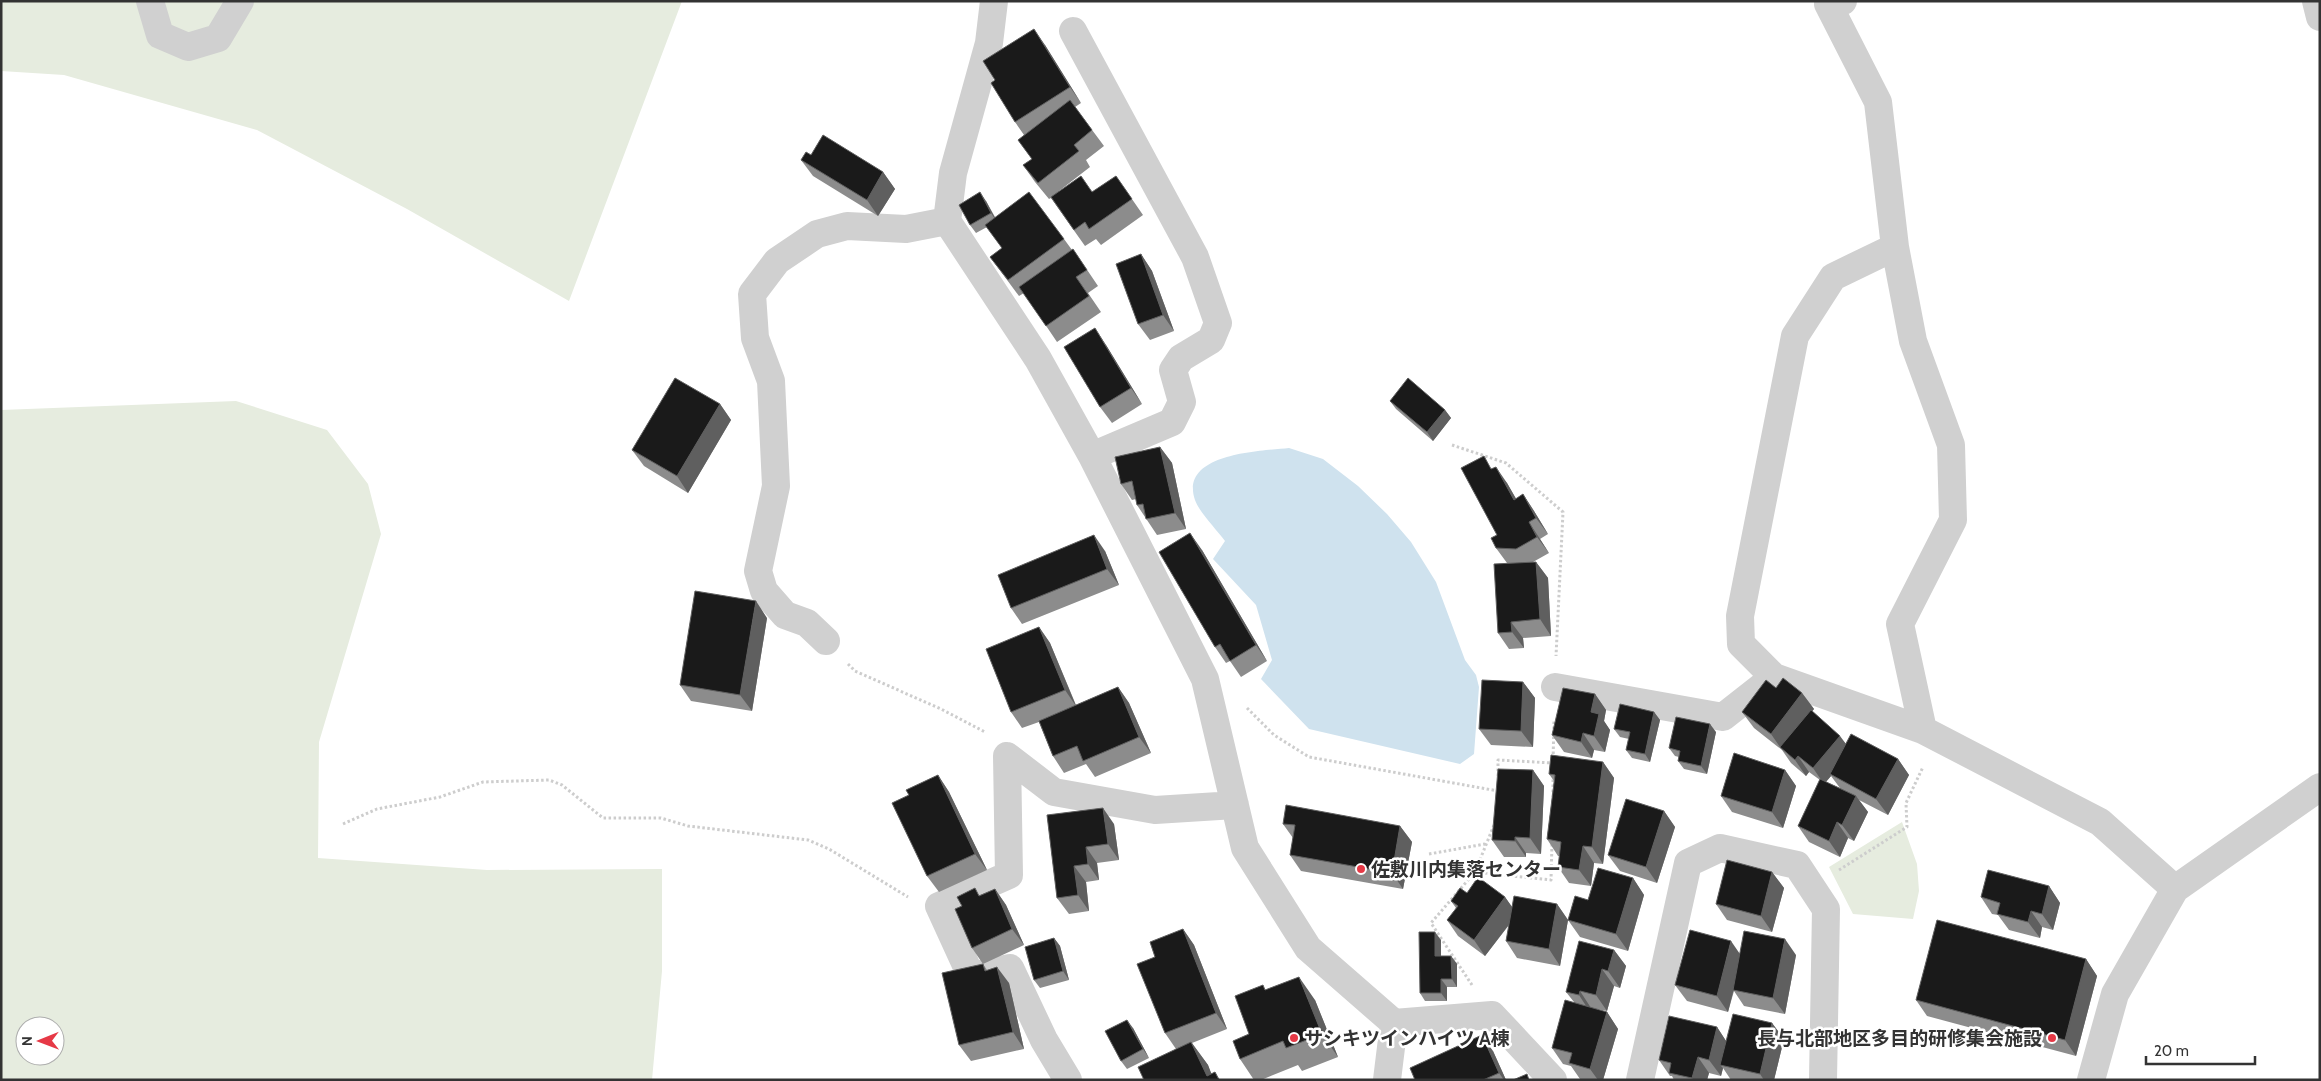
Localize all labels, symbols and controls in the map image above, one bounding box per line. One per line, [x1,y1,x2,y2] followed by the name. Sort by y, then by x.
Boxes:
[1371,858,1561,881] place label: 佐敷川内集落センター
[1355,863,1367,875] marker: 佐敷川内集落センター
[15,1016,65,1066] north arrow
[1304,1027,1510,1050] place label: サシキツインハイツ A棟
[1757,1027,2042,1050] place label: 長与北部地区多目的研修集会施設
[1288,1032,1300,1044] marker: サシキツインハイツ A棟
[2046,1032,2058,1044] marker: 長与北部地区多目的研修集会施設
[2146,1034,2255,1066] scale bar
[18,1036,36,1046] text: N
[2154,1042,2189,1060] text: 20 m

